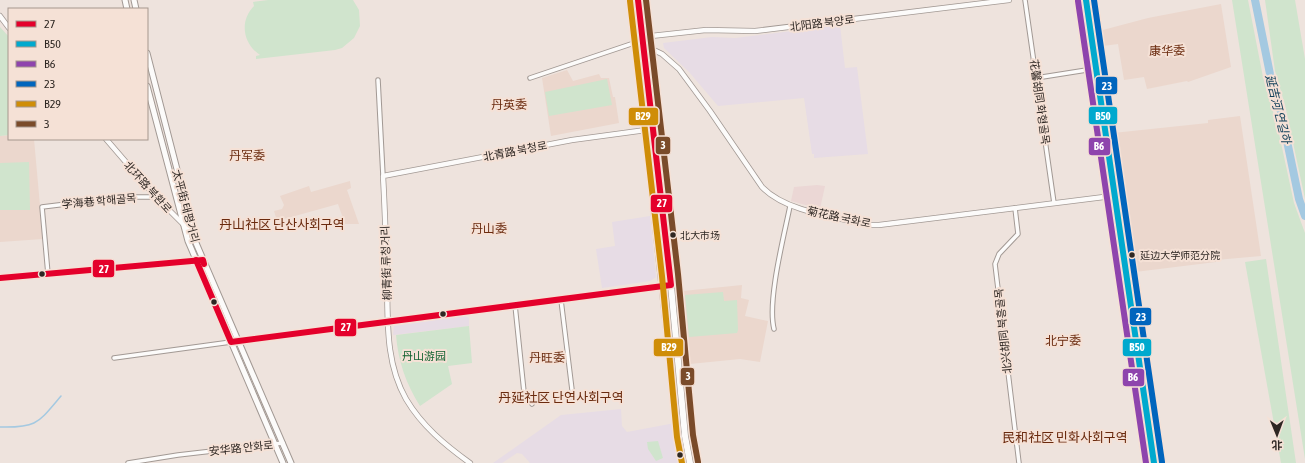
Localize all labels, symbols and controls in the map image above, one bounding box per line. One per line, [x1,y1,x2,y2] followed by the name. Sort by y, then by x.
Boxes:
[8,8,148,140] legend
[789,13,855,33] street label: 北阳路 북양로
[44,17,56,31] text: 27
[44,37,61,51] text: B50
[1149,44,1185,58] district label: 康华委
[44,57,56,71] text: B6
[1028,59,1052,145] street label: 花馨胡同 화형골목
[1263,73,1294,147] water label: 延吉河 연길하
[1095,76,1118,95] line badge: 23
[44,77,55,91] text: 23
[1102,80,1112,92] text: 23
[44,97,61,111] text: B29
[491,98,527,112] district label: 丹英委
[1088,106,1118,125] line badge: B50
[628,107,659,126] line badge: B29
[635,110,651,122] text: B29
[1095,110,1111,122] text: B50
[44,117,50,131] text: 3
[655,136,671,155] line badge: 3
[1088,137,1111,156] line badge: B6
[482,139,548,163] street label: 北青路 북청로
[660,139,666,151] text: 3
[1094,140,1104,152] text: B6
[229,149,265,163] district label: 丹军委
[122,159,174,215] street label: 北环路 북환로
[170,168,202,244] street label: 太平街 태평거리
[61,192,137,210] street label: 学海巷 학해골목
[650,194,673,213] line badge: 27
[657,197,667,209] text: 27
[806,204,872,230] street label: 菊花路 국화로
[219,217,345,232] district label: 丹山社区 단산사회구역
[471,222,507,236] district label: 丹山委
[379,225,393,301] street label: 柳青街 류청거리
[668,230,678,240] marker: 北大市场
[680,230,720,241] place label: 北大市场
[1127,250,1137,260] marker: 延边大学师范分院
[1140,250,1220,261] place label: 延边大学师范分院
[92,259,115,278] line badge: 27
[99,263,109,275] text: 27
[37,269,47,279] unlabelled marker
[993,288,1013,374] street label: 北兴胡同 북흥골목
[209,297,219,307] unlabelled marker
[1129,307,1152,326] line badge: 23
[438,309,448,319] unlabelled marker
[1136,311,1146,323] text: 23
[334,318,357,337] line badge: 27
[341,321,351,333] text: 27
[1045,334,1081,348] district label: 北宁委
[653,338,684,357] line badge: B29
[1122,338,1152,357] line badge: B50
[661,341,677,353] text: B29
[1129,341,1145,353] text: B50
[402,350,446,362] park label: 丹山游园
[529,351,565,365] district label: 丹旺委
[680,367,695,386] line badge: 3
[1122,368,1145,387] line badge: B6
[685,370,691,382] text: 3
[1128,371,1138,383] text: B6
[498,390,624,405] district label: 丹延社区 단연사회구역
[1257,415,1297,455] north arrow
[1002,430,1128,445] district label: 民和社区 민화사회구역
[208,439,274,457] street label: 安华路 안화로
[1272,439,1283,451] text: 北
[675,450,685,460] unlabelled marker

